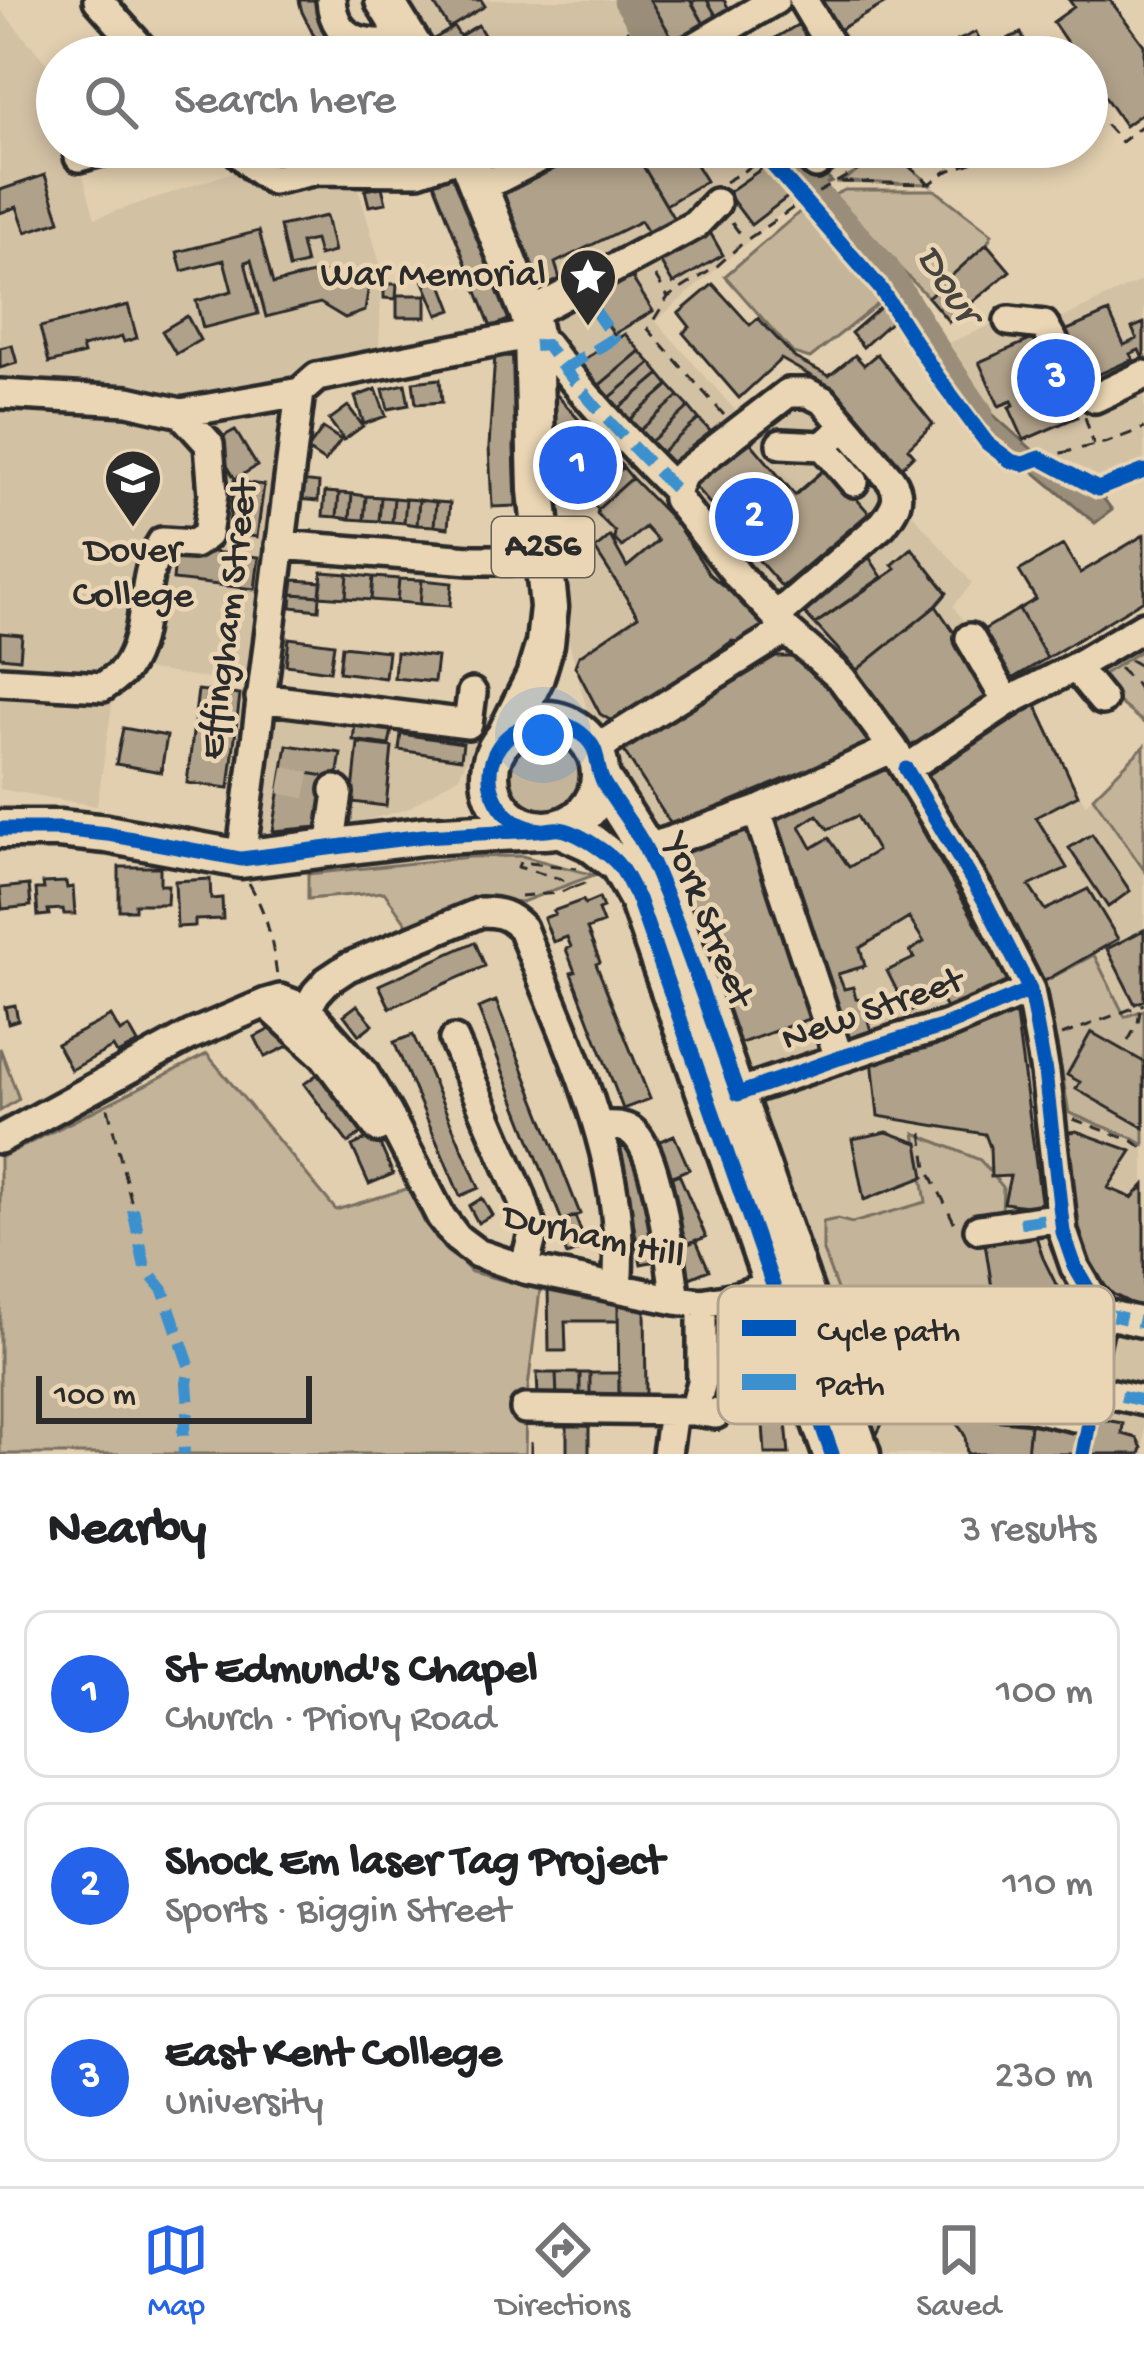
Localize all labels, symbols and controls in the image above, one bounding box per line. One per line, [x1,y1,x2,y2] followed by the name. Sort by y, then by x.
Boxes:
[36,36,1108,168] search box
[78,69,144,135] icon: search
[174,76,396,129] text: Search here
[902,238,994,341] water label: Dour
[557,246,619,328] place icon: War Memorial
[321,254,546,300] place label: War Memorial
[1017,333,1095,423] pin: 3
[539,420,617,510] pin: 1
[102,447,164,529] school or university icon: Dover College
[715,472,793,562] pin: 2
[191,475,271,762] street label: Effingham Street
[492,517,594,577] road number: A256
[73,530,194,621] place label: Dover College
[513,705,573,765] your location
[649,824,763,1017] street label: York Street
[776,958,973,1065] street label: New Street
[495,1195,688,1282] street label: Durham Hill
[718,1286,1114,1424] legend
[817,1315,960,1353] text: Cycle path
[816,1369,885,1407] text: Path
[36,1370,312,1423] scale bar
[54,1378,136,1416] text: 100 m
[48,1502,206,1562] text: Nearby
[961,1509,1096,1555] text: 3 results
[165,1645,538,1698] text: St Edmund's Chapel
[82,1671,98,1717] text: 1
[996,1671,1093,1717] text: 100 m
[165,1698,496,1744] text: Church · Priory Road
[165,1837,664,1890] text: Shock Em laser Tag Project
[80,1863,100,1909] text: 2
[1002,1863,1093,1909] text: 110 m
[165,1890,510,1936] text: Sports · Biggin Street
[165,2029,502,2082] text: East Kent College
[80,2055,100,2101] text: 3
[995,2055,1093,2101] text: 230 m
[165,2082,324,2128] text: University
[143,2217,209,2327] tab: Map
[496,2217,630,2327] tab: Directions
[916,2217,1001,2327] tab: Saved

